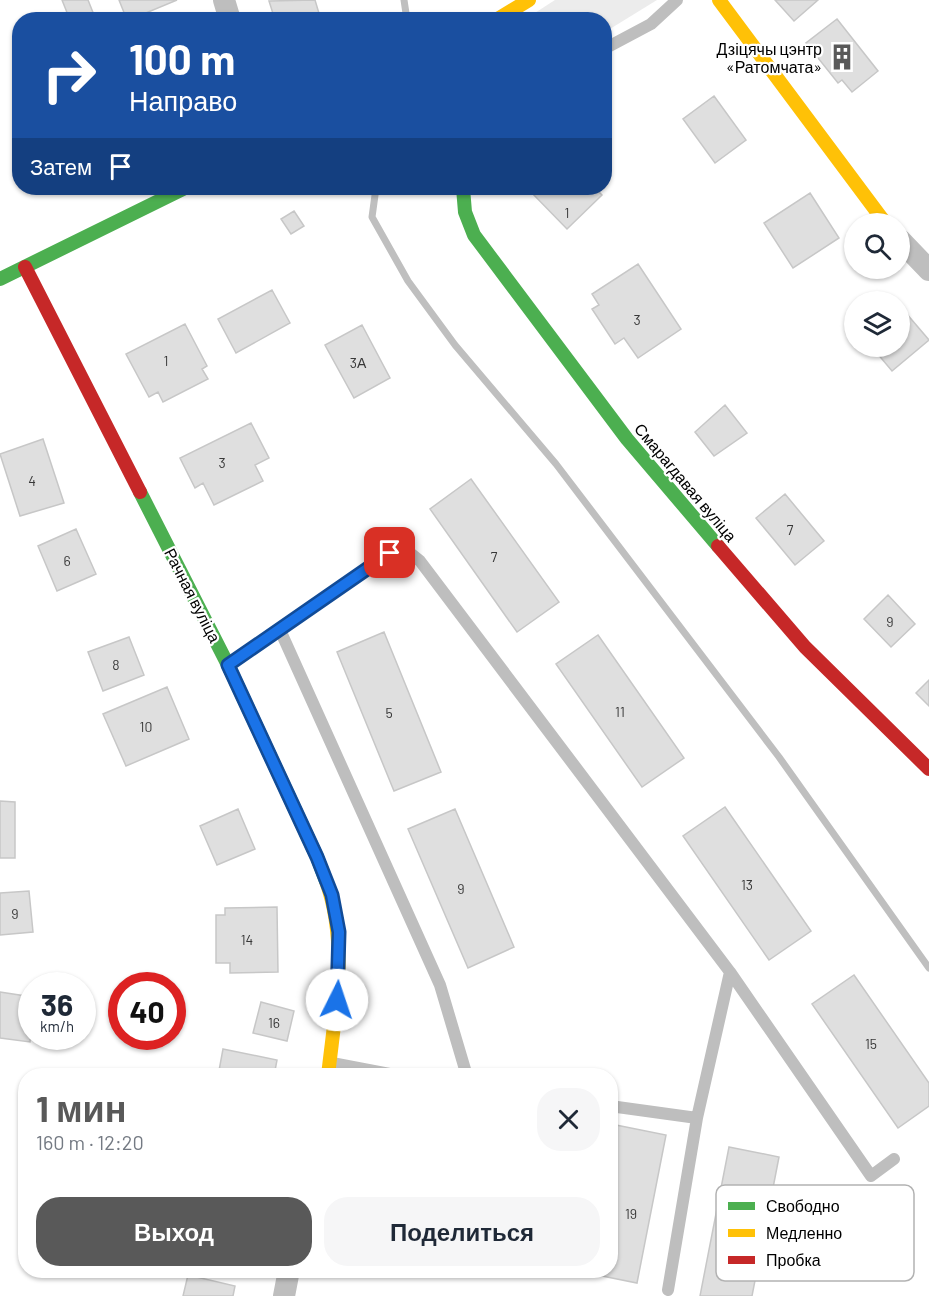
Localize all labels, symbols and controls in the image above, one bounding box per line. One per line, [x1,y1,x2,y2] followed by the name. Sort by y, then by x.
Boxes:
[129,33,235,83] text: 100 m
[30,36,108,114] icon: right
[716,39,822,76] place label: Дзіцячы цэнтр «Ратомчата»
[827,42,857,72] building icon: Дзіцячы цэнтр «Ратомчата»
[129,84,237,116] text: Направо
[104,150,137,183] icon: arrive
[30,153,92,179] text: Затем
[565,204,569,221] house number: 1
[844,213,910,357] map controls
[844,213,910,279] button: search
[844,291,910,357] button: layers
[633,311,641,328] house number: 3
[164,352,168,369] house number: 1
[350,354,367,371] house number: 3А
[631,419,741,545] street label: Смарагдавая вуліца
[218,454,226,471] house number: 3
[28,472,36,489] house number: 4
[787,521,794,538] house number: 7
[364,527,415,578] pin
[373,536,406,569] icon: arrive
[161,545,225,645] street label: Рачная вуліца
[491,548,498,565] house number: 7
[63,552,71,569] house number: 6
[886,613,894,630] house number: 9
[112,656,120,673] house number: 8
[615,703,625,720] house number: 11
[385,704,393,721] house number: 5
[140,718,152,735] house number: 10
[741,876,753,893] house number: 13
[457,880,465,897] house number: 9
[11,905,19,922] house number: 9
[241,931,253,948] house number: 14
[305,968,369,1032] position arrow
[108,972,186,1050] speed limit sign: 40
[41,986,73,1022] text: 36
[268,1014,280,1031] house number: 16
[40,1017,74,1035] text: km/h
[865,1035,877,1052] house number: 15
[36,1086,126,1129] text: 1 мин
[537,1088,600,1151] button: close
[36,1130,144,1154] text: 160 m · 12:20
[716,1185,914,1281] legend
[766,1196,840,1215] text: Свободно
[36,1197,312,1266] button: Выход
[324,1197,600,1266] button: Поделиться
[625,1205,637,1222] house number: 19
[766,1223,842,1242] text: Медленно
[766,1250,821,1269] text: Пробка

